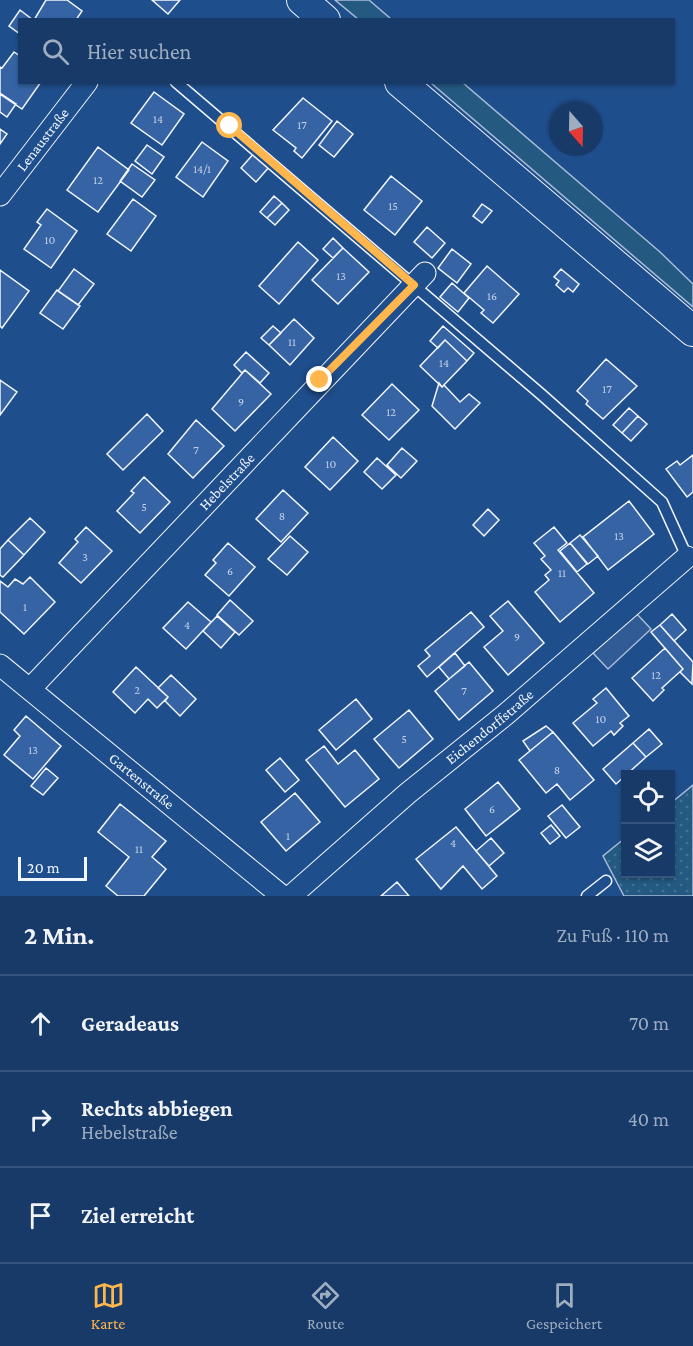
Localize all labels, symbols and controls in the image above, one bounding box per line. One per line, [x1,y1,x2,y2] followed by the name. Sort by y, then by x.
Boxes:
[18,18,675,84] search box
[39,35,72,68] icon: search
[87,39,191,64] text: Hier suchen
[549,102,603,156] north arrow
[14,105,72,174] street label: Lenaustraße
[153,112,163,126] house number: 14
[216,112,242,138] route start
[297,118,307,132] house number: 17
[193,162,211,176] house number: 14/1
[93,173,103,187] house number: 12
[388,199,398,213] house number: 15
[45,233,56,247] house number: 10
[336,269,346,283] house number: 13
[487,289,497,303] house number: 16
[288,335,296,349] house number: 11
[439,356,449,370] house number: 14
[306,366,332,392] route end
[602,382,612,396] house number: 17
[238,395,244,409] house number: 9
[386,405,396,419] house number: 12
[193,443,199,457] house number: 7
[196,450,258,513] street label: Hebelstraße
[326,457,337,471] house number: 10
[141,500,147,514] house number: 5
[279,509,285,523] house number: 8
[614,529,624,543] house number: 13
[82,550,88,564] house number: 3
[227,564,233,578] house number: 6
[558,566,566,580] house number: 11
[23,600,27,614] house number: 1
[184,618,190,632] house number: 4
[514,630,520,644] house number: 9
[651,668,661,682] house number: 12
[134,683,140,697] house number: 2
[461,684,467,698] house number: 7
[443,686,537,767] street label: Eichendorffstraße
[596,712,607,726] house number: 10
[401,732,407,746] house number: 5
[28,743,38,757] house number: 13
[106,750,178,812] street label: Gartenstraße
[554,763,560,777] house number: 8
[621,770,675,878] map controls
[621,770,675,824] button: locate
[489,802,495,816] house number: 6
[621,824,675,878] button: layers
[286,829,290,843] house number: 1
[450,836,456,850] house number: 4
[135,842,143,856] house number: 11
[18,854,87,882] scale bar
[27,859,60,876] text: 20 m
[24,921,95,950] text: 2 Min.
[556,924,669,946] text: Zu Fuß · 110 m
[24,1007,57,1040] icon: ahead
[81,1011,179,1036] text: Geradeaus
[629,1012,669,1034] text: 70 m
[81,1096,233,1121] text: Rechts abbiegen
[24,1103,57,1136] icon: right
[628,1108,669,1130] text: 40 m
[81,1121,178,1143] text: Hebelstraße
[24,1199,57,1232] icon: arrive
[81,1203,194,1228] text: Ziel erreicht
[91,1279,125,1332] tab: Karte
[307,1279,344,1332] tab: Route
[526,1279,602,1332] tab: Gespeichert

